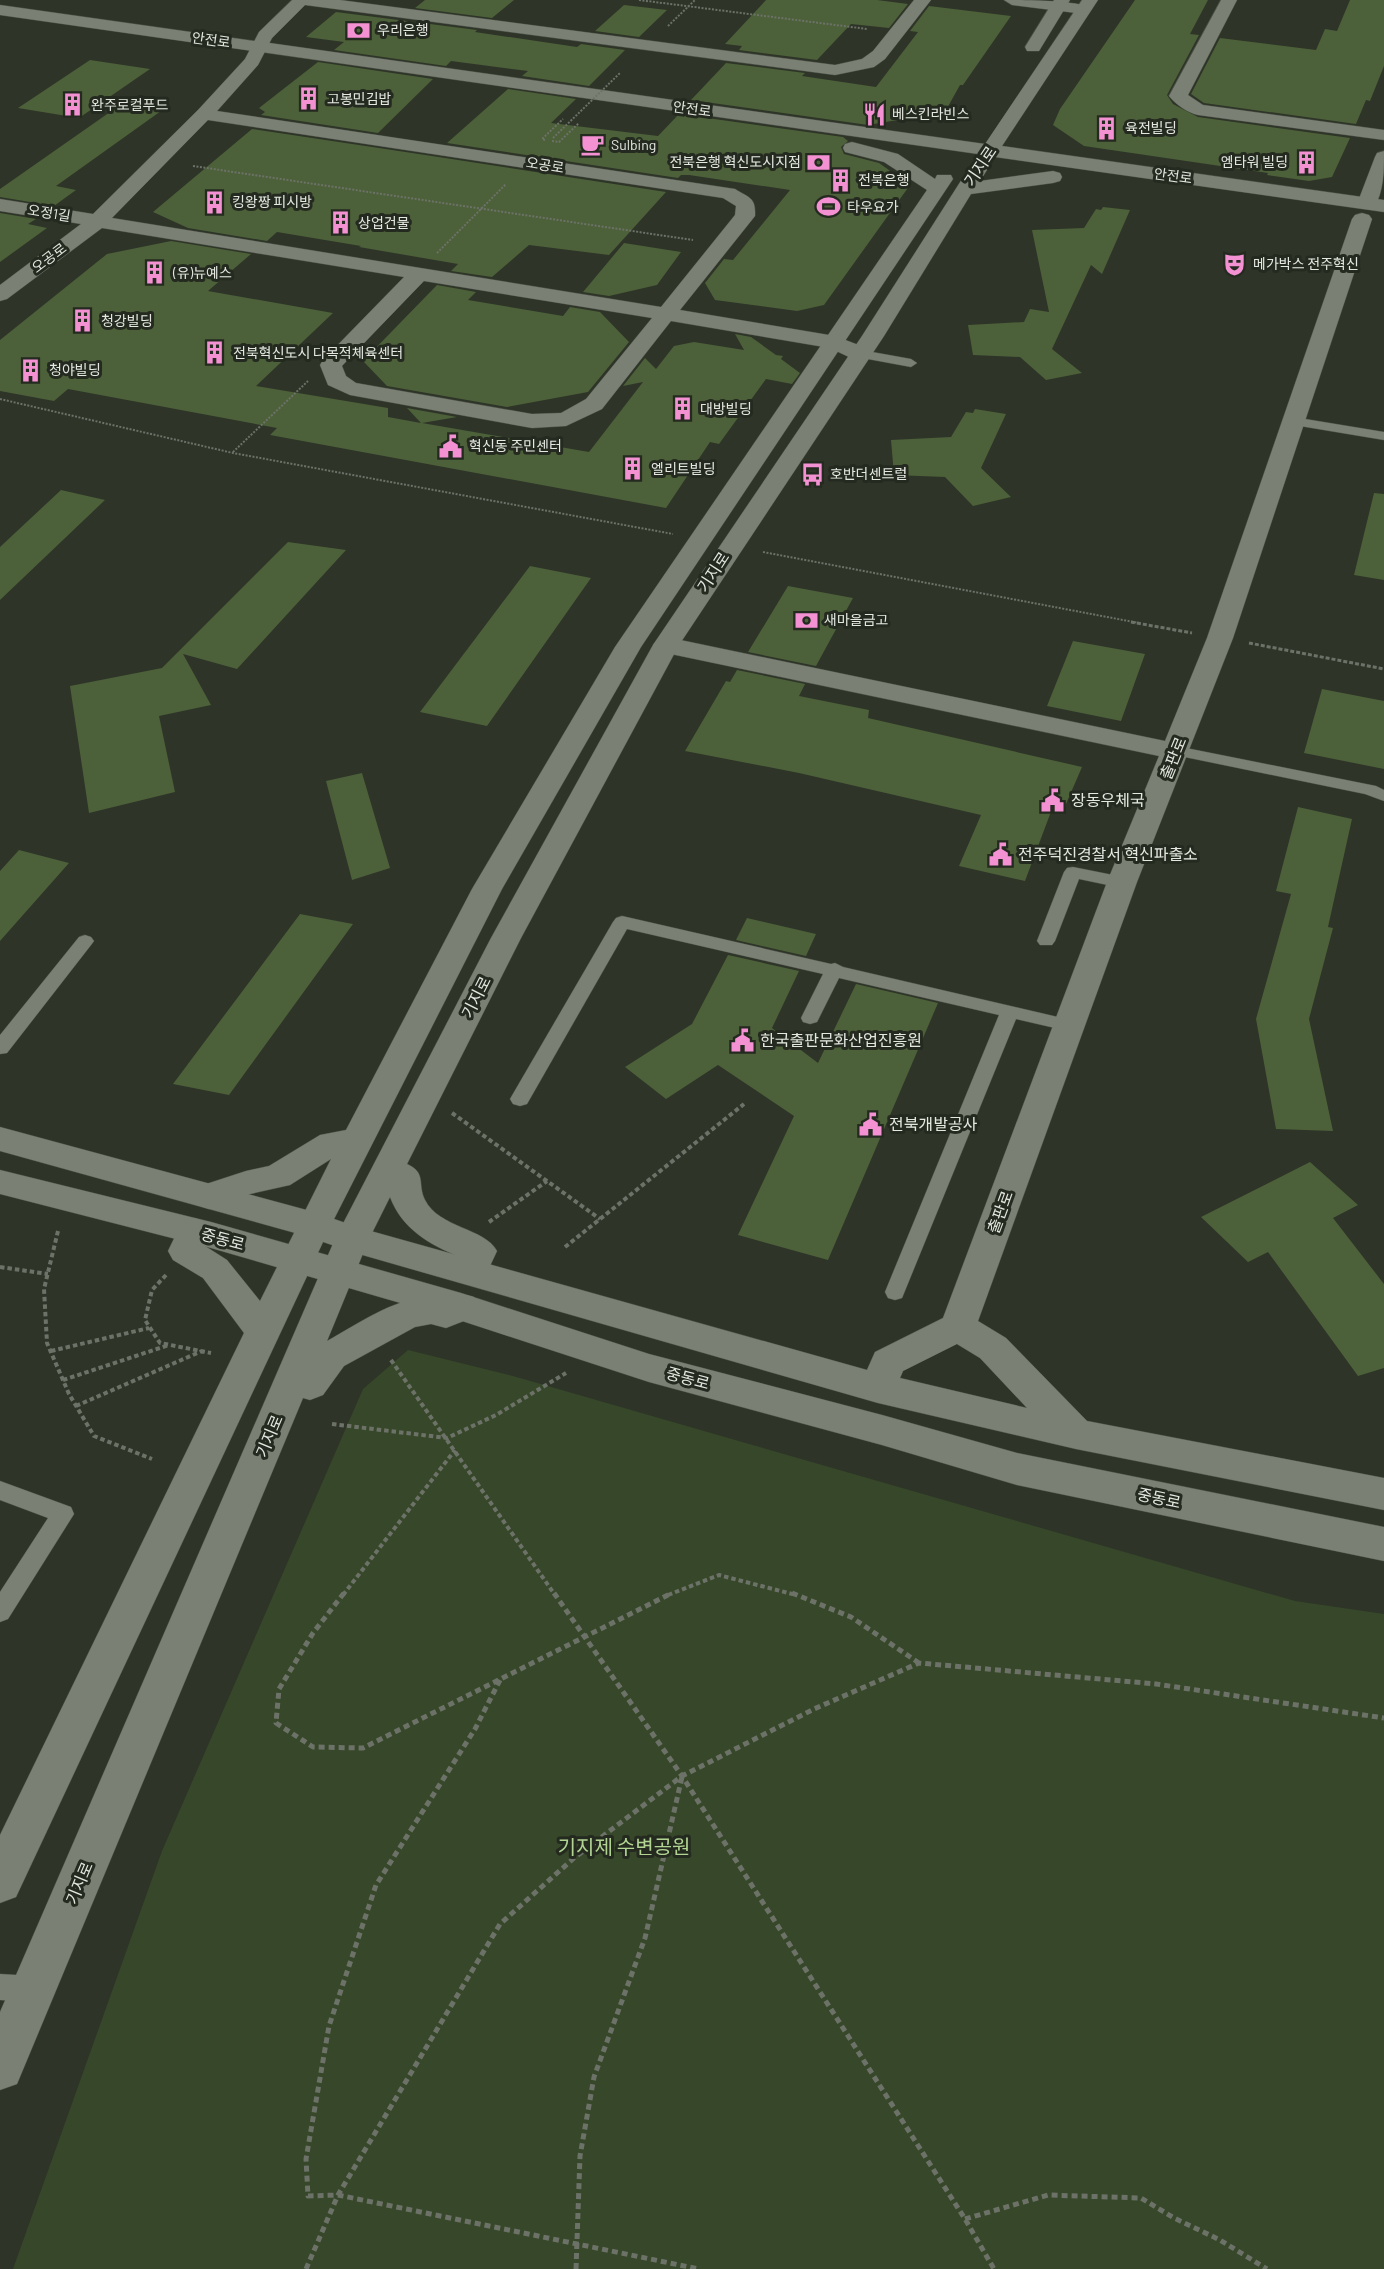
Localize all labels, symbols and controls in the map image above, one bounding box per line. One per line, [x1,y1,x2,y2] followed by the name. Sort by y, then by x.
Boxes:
[346,17,372,43] bank icon: 우리은행
[377,21,429,38] place label: 우리은행
[191,28,232,51] street label: 안전로
[296,86,322,112] building icon: 고봉민김밥
[327,90,392,107] place label: 고봉민김밥
[60,92,86,118] building icon: 완주로컬푸드
[91,96,168,113] place label: 완주로컬푸드
[672,97,713,120] street label: 안전로
[861,101,887,127] restaurant icon: 베스킨라빈스
[892,105,969,122] place label: 베스킨라빈스
[1094,115,1120,141] building icon: 육전빌딩
[1125,119,1177,136] place label: 육전빌딩
[580,132,606,158] cafe icon: Sulbing
[611,136,656,153] place label: Sulbing
[959,142,1000,189] street label: 기지로
[806,149,832,175] bank icon: 전북은행 혁신도시지점
[1293,149,1319,175] building icon: 엠타워 빌딩
[525,153,566,176] street label: 오공로
[669,153,801,170] place label: 전북은행 혁신도시지점
[1221,153,1288,170] place label: 엠타워 빌딩
[1153,164,1194,187] street label: 안전로
[827,167,853,193] building icon: 전북은행
[858,171,910,188] place label: 전북은행
[201,189,227,215] building icon: 킹왕짱 피시방
[232,193,312,210] place label: 킹왕짱 피시방
[816,194,842,220] sports icon: 타우요가
[847,198,899,215] place label: 타우요가
[26,201,72,224] street label: 오정1길
[327,210,353,236] building icon: 상업건물
[358,214,410,231] place label: 상업건물
[28,239,69,276] street label: 오공로
[1222,251,1248,277] theatre icon: 메가박스 전주혁신
[1253,255,1359,272] place label: 메가박스 전주혁신
[142,260,168,286] building icon: (유)뉴예스
[172,264,232,281] place label: (유)뉴예스
[70,308,96,334] building icon: 청강빌딩
[101,312,153,329] place label: 청강빌딩
[202,340,228,366] building icon: 전북혁신도시 다목적체육센터
[233,344,403,361] place label: 전북혁신도시 다목적체육센터
[18,357,44,383] building icon: 청야빌딩
[49,361,101,378] place label: 청야빌딩
[669,396,695,422] building icon: 대방빌딩
[700,400,752,417] place label: 대방빌딩
[438,433,464,459] public building icon: 혁신동 주민센터
[469,437,562,454] place label: 혁신동 주민센터
[620,456,646,482] building icon: 엘리트빌딩
[651,460,715,477] place label: 엘리트빌딩
[799,461,825,487] bus stop icon: 호반더센트럴
[830,465,907,482] place label: 호반더센트럴
[693,548,733,595] street label: 기지로
[793,607,819,633] bank icon: 새마을금고
[824,611,889,628] place label: 새마을금고
[1155,734,1190,782] street label: 출판로
[1040,787,1066,813] public building icon: 장동우체국
[1071,790,1145,809] place label: 장동우체국
[987,841,1013,867] public building icon: 전주덕진경찰서 혁신파출소
[1018,844,1198,863] place label: 전주덕진경찰서 혁신파출소
[457,973,494,1021] street label: 기지로
[729,1027,755,1053] public building icon: 한국출판문화산업진흥원
[760,1030,922,1049] place label: 한국출판문화산업진흥원
[858,1111,884,1137] public building icon: 전북개발공사
[889,1114,978,1133] place label: 전북개발공사
[983,1188,1016,1236] street label: 출판로
[199,1224,247,1253] street label: 중동로
[664,1363,712,1392] street label: 중동로
[251,1412,286,1460] street label: 기지로
[1136,1484,1183,1511] street label: 중동로
[558,1834,690,1858] park label: 기지제 수변공원
[61,1859,96,1907] street label: 기지로

